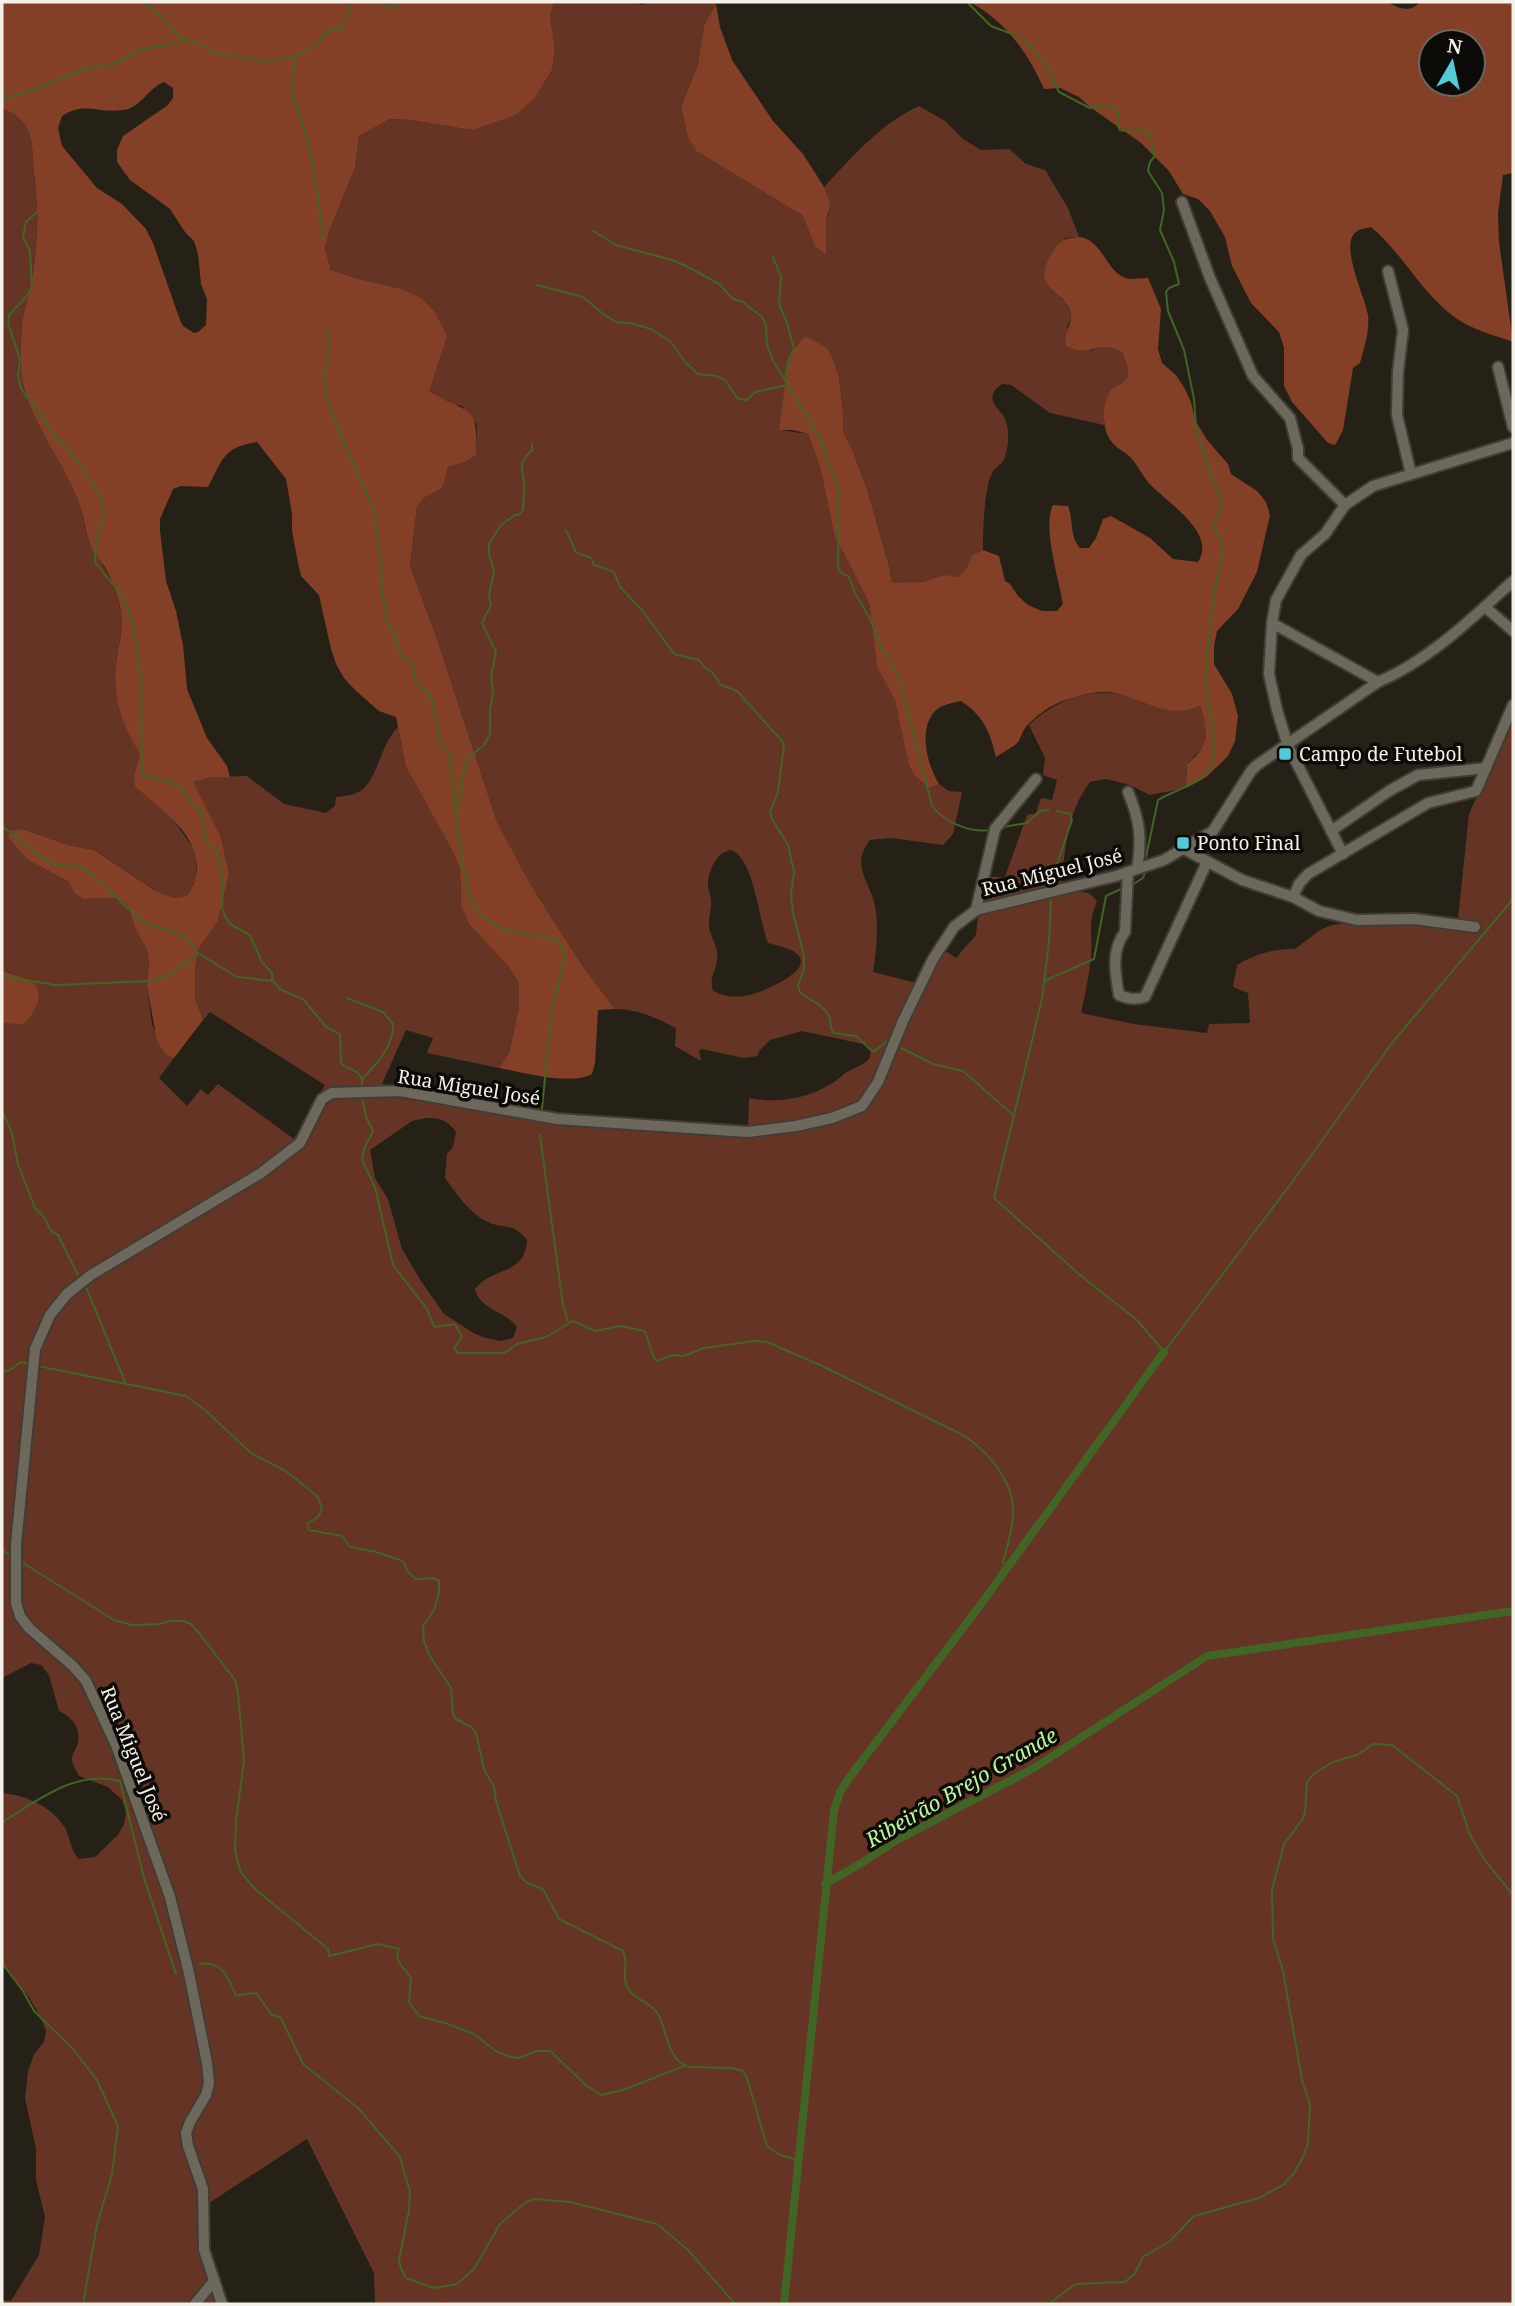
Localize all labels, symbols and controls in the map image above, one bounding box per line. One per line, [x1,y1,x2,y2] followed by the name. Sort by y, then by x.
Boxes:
[1417,28,1487,98] north arrow
[1445,32,1464,60] text: N
[1299,741,1462,767] place label: Campo de Futebol
[1277,746,1293,762] marker: Campo de Futebol
[1197,830,1301,856] place label: Ponto Final
[1175,835,1191,851] marker: Ponto Final
[979,842,1125,902] street label: Rua Miguel José
[396,1063,542,1111] street label: Rua Miguel José
[95,1682,173,1826] street label: Rua Miguel José
[859,1721,1062,1854] water label: Ribeirão Brejo Grande

